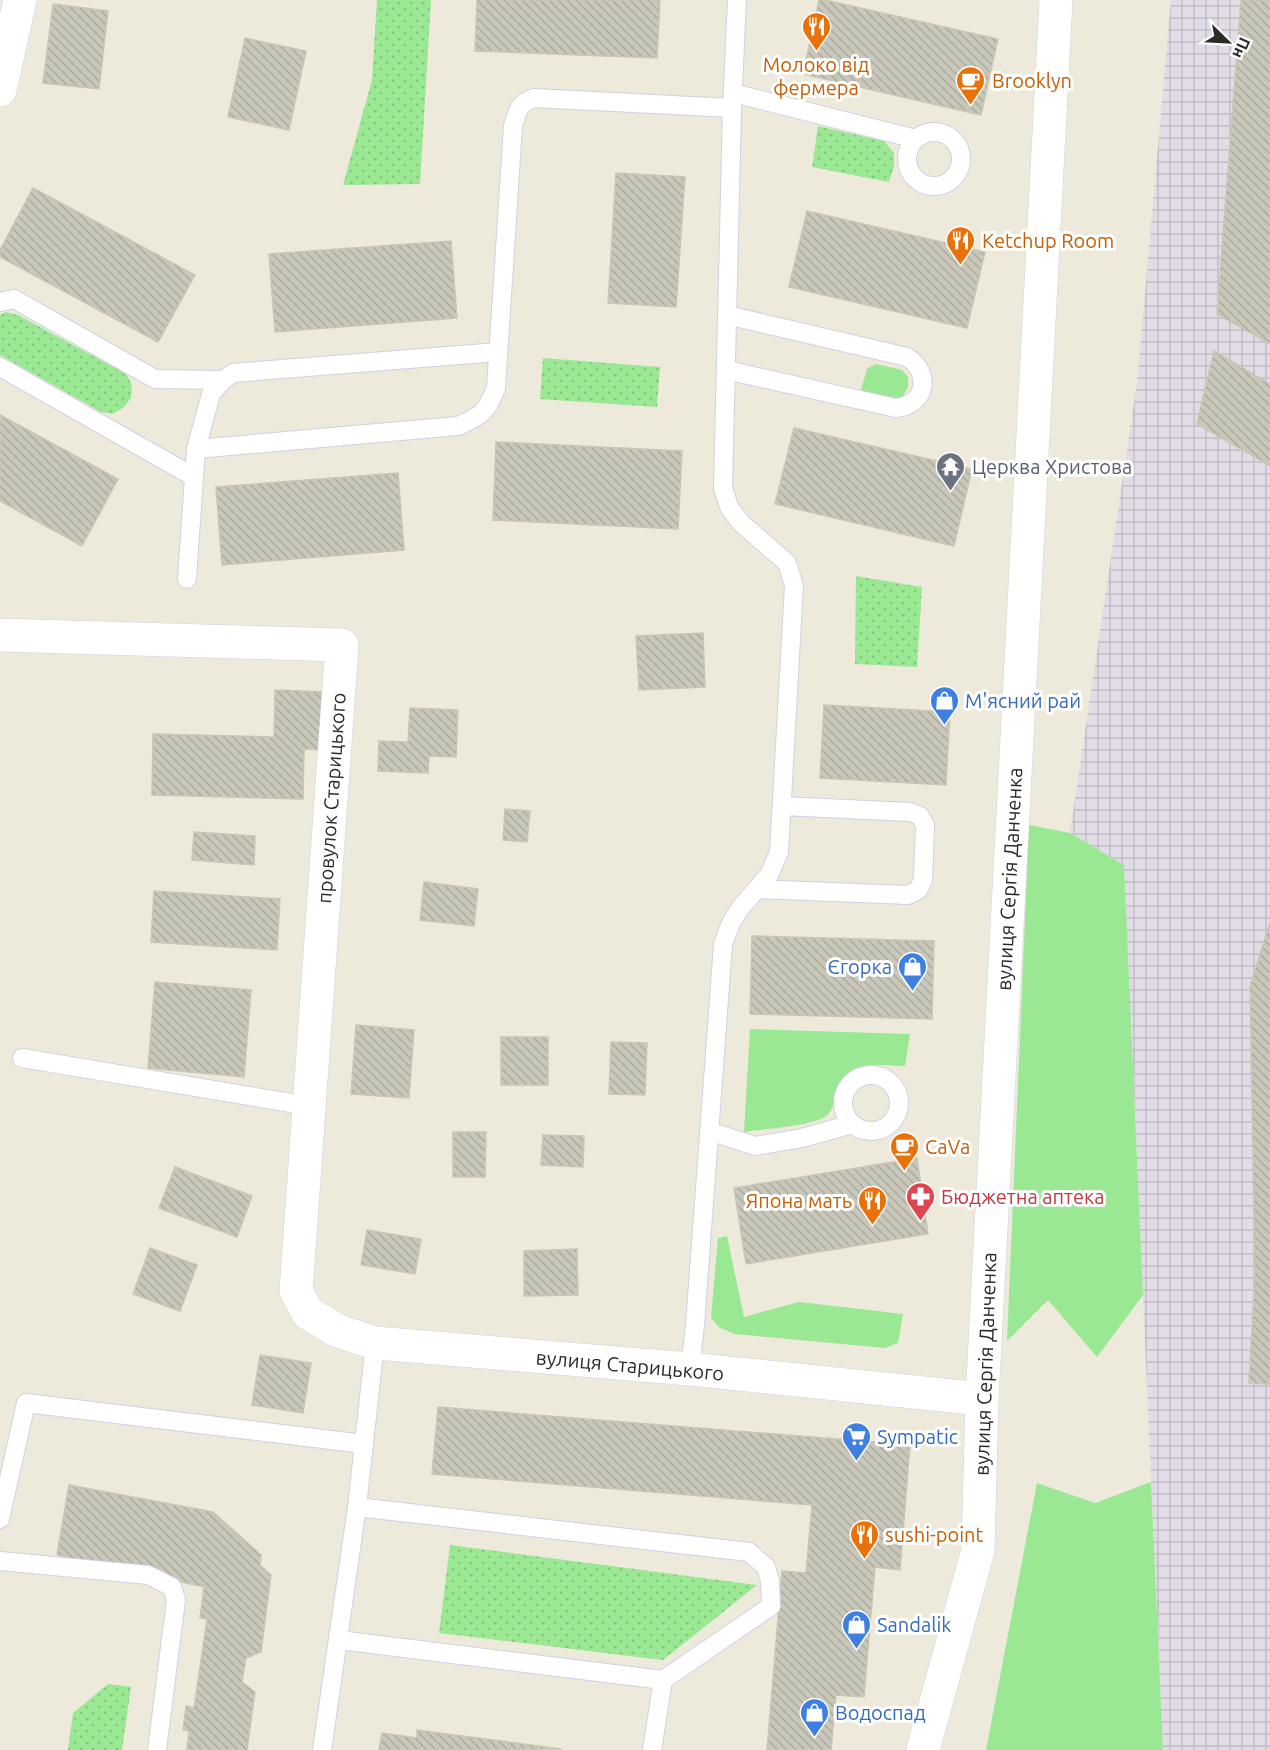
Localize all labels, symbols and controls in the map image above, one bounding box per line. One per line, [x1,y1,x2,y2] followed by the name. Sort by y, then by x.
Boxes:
[800,10,832,52] restaurant icon: Молоко від фермера
[1198,12,1258,72] north arrow
[1229,35,1254,61] text: Пн
[763,53,869,99] place label: Молоко від фермера
[955,64,987,106] cafe icon: Brooklyn
[992,69,1072,92] place label: Brooklyn
[945,224,977,266] restaurant icon: Ketchup Room
[982,229,1114,252] place label: Ketchup Room
[935,450,967,492] temple icon: Церква Христова
[972,455,1132,478] place label: Церква Христова
[928,684,960,726] shop icon: М'ясний рай
[965,689,1081,712] place label: М'ясний рай
[312,692,350,904] street label: провулок Старицького
[992,767,1026,991] street label: вулиця Сергія Данченка
[897,950,929,992] shop icon: Єгорка
[828,955,892,978] place label: Єгорка
[888,1130,920,1172] cafe icon: CaVa
[925,1135,970,1158] place label: CaVa
[904,1180,936,1222] pharmacy icon: Бюджетна аптека
[857,1184,889,1226] restaurant icon: Япона мать
[941,1185,1105,1208] place label: Бюджетна аптека
[746,1189,852,1212] place label: Япона мать
[970,1252,1000,1476] street label: вулиця Сергія Данченка
[535,1345,725,1385] street label: вулиця Старицького
[840,1420,872,1462] supermarket icon: Sympatic
[877,1425,958,1448] place label: Sympatic
[848,1518,880,1560] restaurant icon: sushi-point
[885,1523,984,1546] place label: sushi-point
[840,1608,872,1650] shop icon: Sandalik
[877,1613,951,1636] place label: Sandalik
[798,1696,830,1738] shop icon: Водоспад
[835,1701,926,1724] place label: Водоспад

